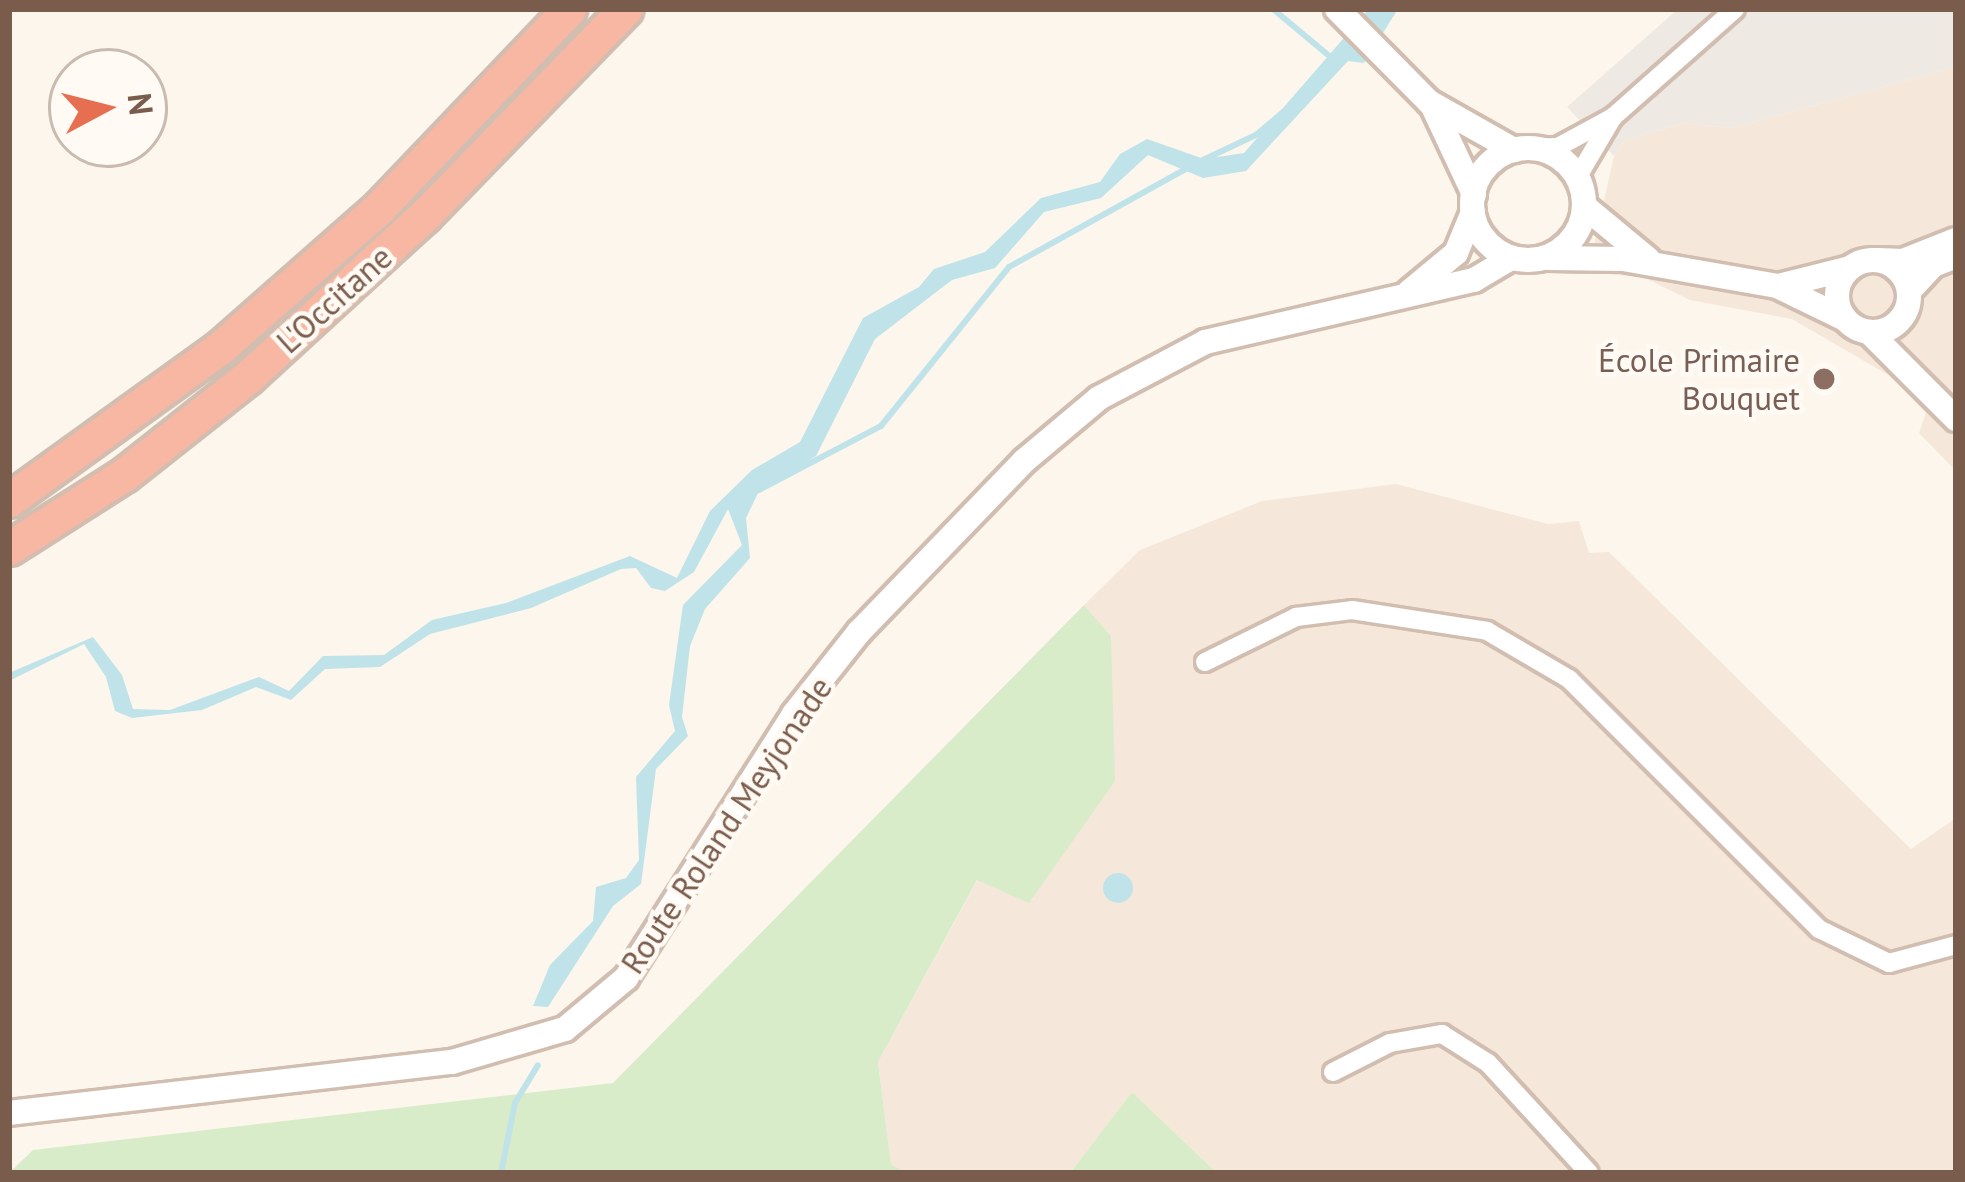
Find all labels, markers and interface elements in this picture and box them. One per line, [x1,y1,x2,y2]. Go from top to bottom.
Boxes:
north arrow [48,48,168,168]
text: N [119,91,164,117]
street label: L'Occitane [268,237,400,361]
place label: École Primaire Bouquet [1598,340,1800,418]
marker: École Primaire Bouquet [1811,366,1837,392]
street label: Route Roland Meyjonade [612,669,840,981]

